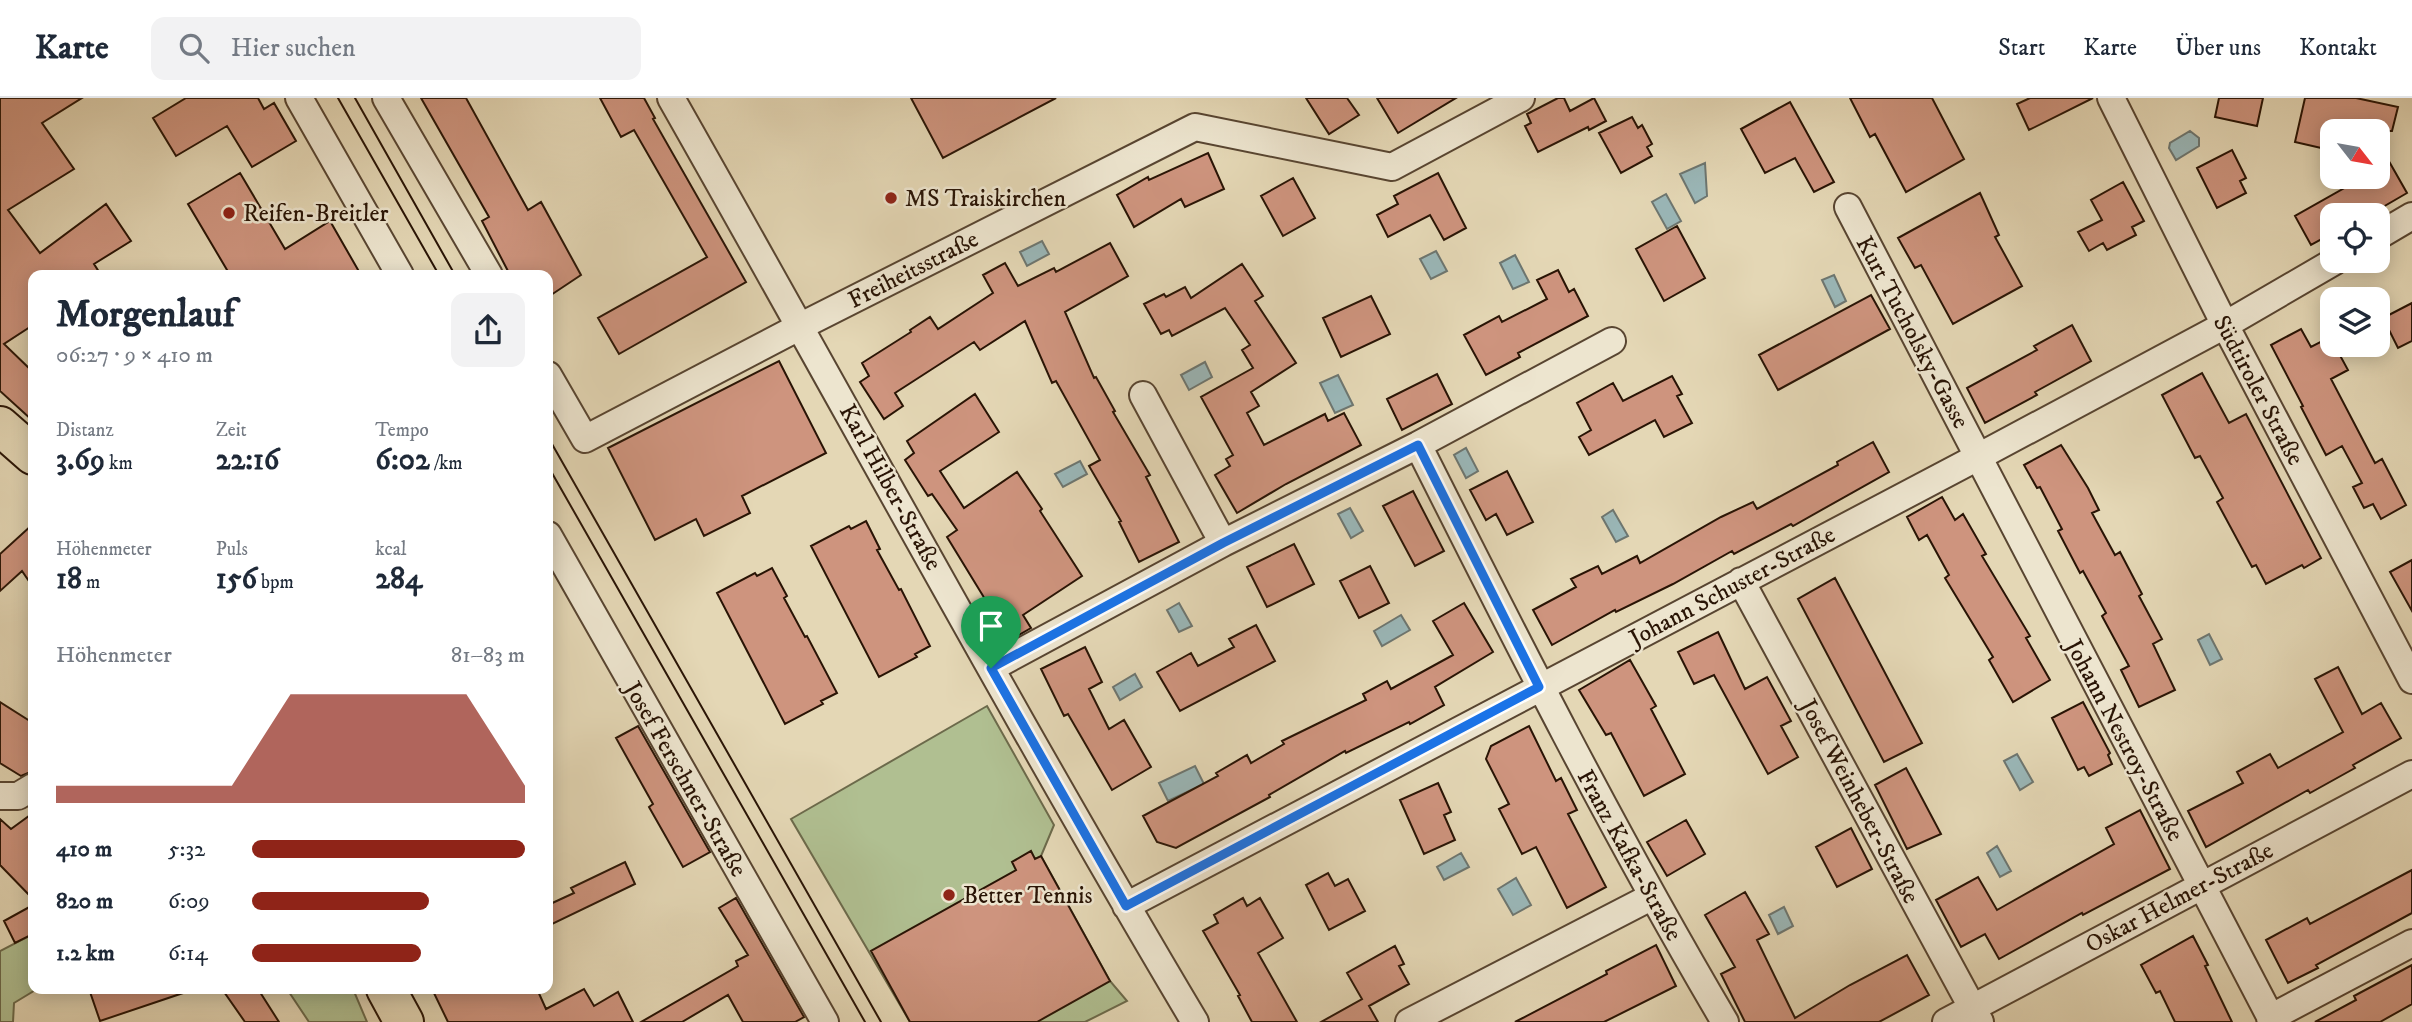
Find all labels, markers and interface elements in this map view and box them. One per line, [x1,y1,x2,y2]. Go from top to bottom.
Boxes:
search box [151,17,641,80]
text: Karte [35,28,109,69]
icon: search [175,29,213,67]
text: Hier suchen [231,32,356,65]
text: Start [1998,33,2045,63]
text: Karte [2083,33,2137,63]
text: Über uns [2175,33,2261,63]
text: Kontakt [2299,33,2377,63]
north arrow [2320,119,2390,189]
map controls [2320,119,2390,357]
place label: MS Traiskirchen [905,184,1066,214]
marker: MS Traiskirchen [883,190,899,206]
place label: Reifen-Breitler [243,199,389,229]
button: locate [2320,203,2390,273]
marker: Reifen-Breitler [221,205,237,221]
street label: Freiheitsstraße [843,224,984,316]
street label: Kurt Tucholsky-Gasse [1849,231,1976,434]
button: layers [2320,287,2390,357]
text: Morgenlauf [56,291,235,339]
button: share [451,293,525,367]
street label: Südtiroler Straße [2206,310,2310,471]
text: 06:27 · 9 × 410 m [56,341,213,370]
street label: Karl Hilber-Straße [832,399,948,576]
text: Distanz [56,419,114,442]
text: Zeit [216,419,247,442]
text: Tempo [375,419,429,442]
text: 3.69 [56,442,105,479]
text: 22:16 [216,442,279,479]
text: 6:02 [375,442,430,479]
text: km [105,452,133,475]
text: /km [430,452,463,475]
street label: Johann Schuster-Straße [1623,520,1841,655]
text: Höhenmeter [56,538,152,561]
text: Puls [216,538,248,561]
text: kcal [375,538,407,561]
text: 18 [56,561,82,598]
text: 156 [216,561,257,598]
text: 284 [375,561,422,598]
text: m [82,571,100,594]
text: bpm [257,571,294,594]
pin [961,596,1021,668]
icon: arrive [972,607,1010,645]
street label: Johann Nestroy-Straße [2057,633,2190,847]
text: Höhenmeter [56,641,172,670]
text: 81–83 m [451,641,525,670]
street label: Josef Ferschner-Straße [616,675,753,882]
street label: Josef Weinheber-Straße [1792,692,1926,909]
street label: Franz Kafka-Straße [1570,765,1689,946]
text: 410 m [56,835,112,864]
text: 5:32 [168,835,205,864]
street label: Oskar Helmer-Straße [2080,836,2279,960]
place label: Better Tennis [963,881,1092,911]
text: 820 m [56,887,113,916]
text: 6:09 [168,887,210,916]
marker: Better Tennis [941,887,957,903]
text: 1.2 km [56,939,115,968]
text: 6:14 [168,939,208,968]

